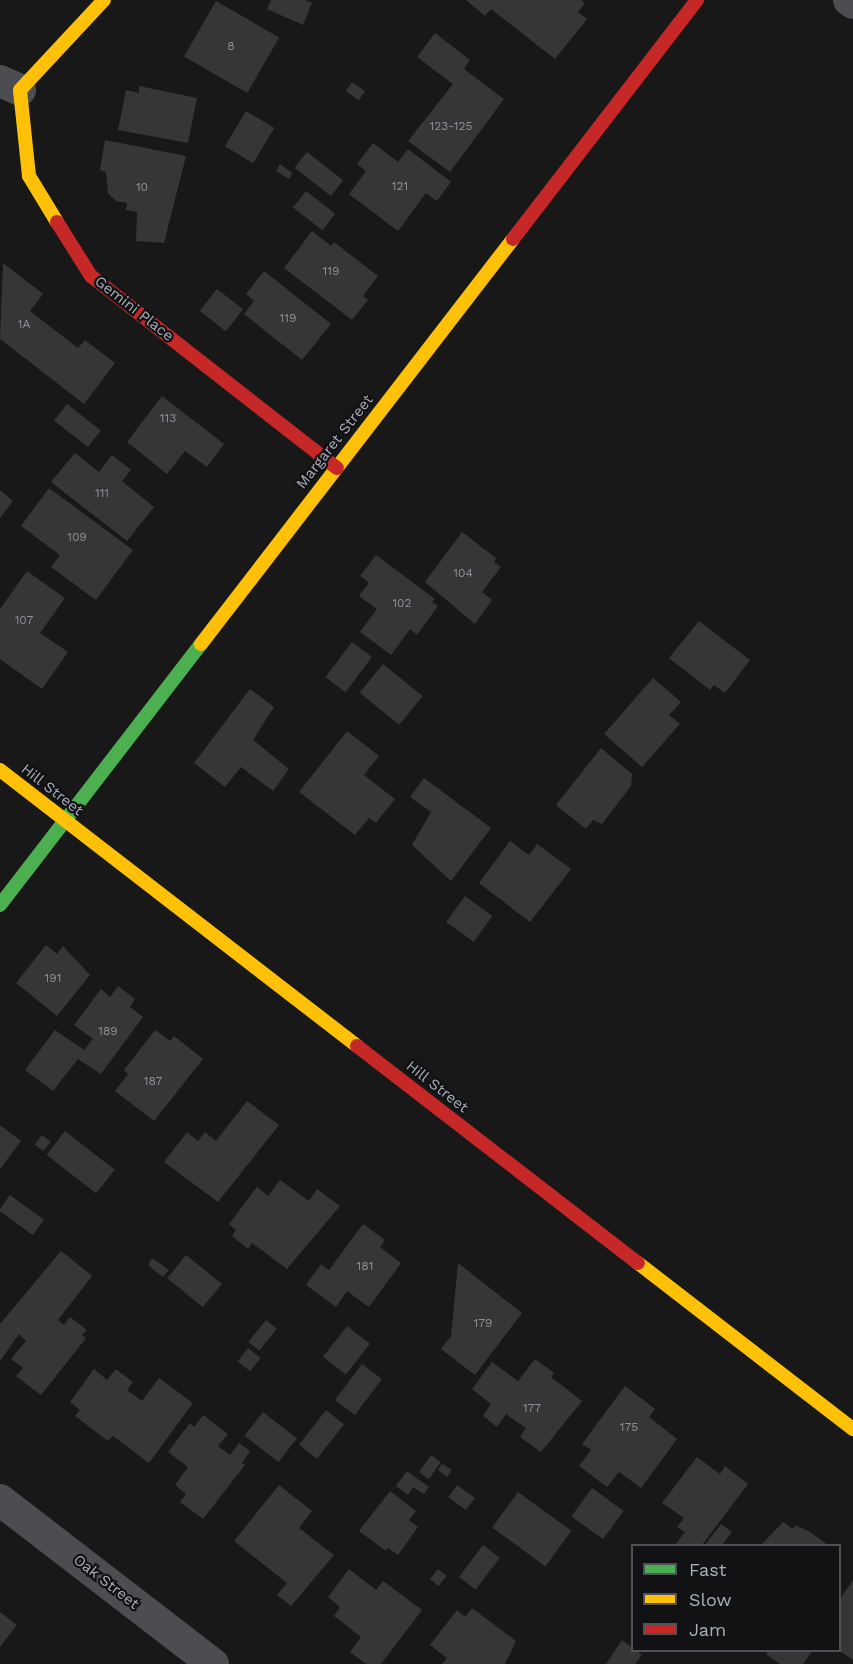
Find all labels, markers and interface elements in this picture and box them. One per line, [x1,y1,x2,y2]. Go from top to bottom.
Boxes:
house number: 8 [227,40,235,54]
house number: 123-125 [430,120,472,134]
house number: 121 [392,180,408,194]
house number: 10 [136,181,148,195]
house number: 119 [323,265,339,279]
street label: Gemini Place [91,273,177,345]
house number: 119 [280,312,296,326]
house number: 1A [18,318,30,332]
street label: Margaret Street [293,391,377,493]
house number: 113 [160,412,176,426]
house number: 111 [95,487,109,501]
house number: 109 [67,531,87,545]
house number: 104 [453,567,473,581]
house number: 102 [392,597,412,611]
house number: 107 [15,614,33,628]
street label: Hill Street [17,760,87,820]
house number: 191 [45,972,61,986]
house number: 189 [98,1025,118,1039]
street label: Hill Street [402,1057,472,1117]
house number: 187 [144,1075,162,1089]
house number: 181 [357,1260,373,1274]
house number: 179 [474,1317,492,1331]
house number: 177 [523,1402,541,1416]
house number: 175 [620,1421,638,1435]
legend [631,1544,841,1652]
street label: Oak Street [70,1551,142,1613]
text: Fast [689,1559,726,1580]
text: Slow [689,1589,732,1610]
text: Jam [689,1619,726,1640]

